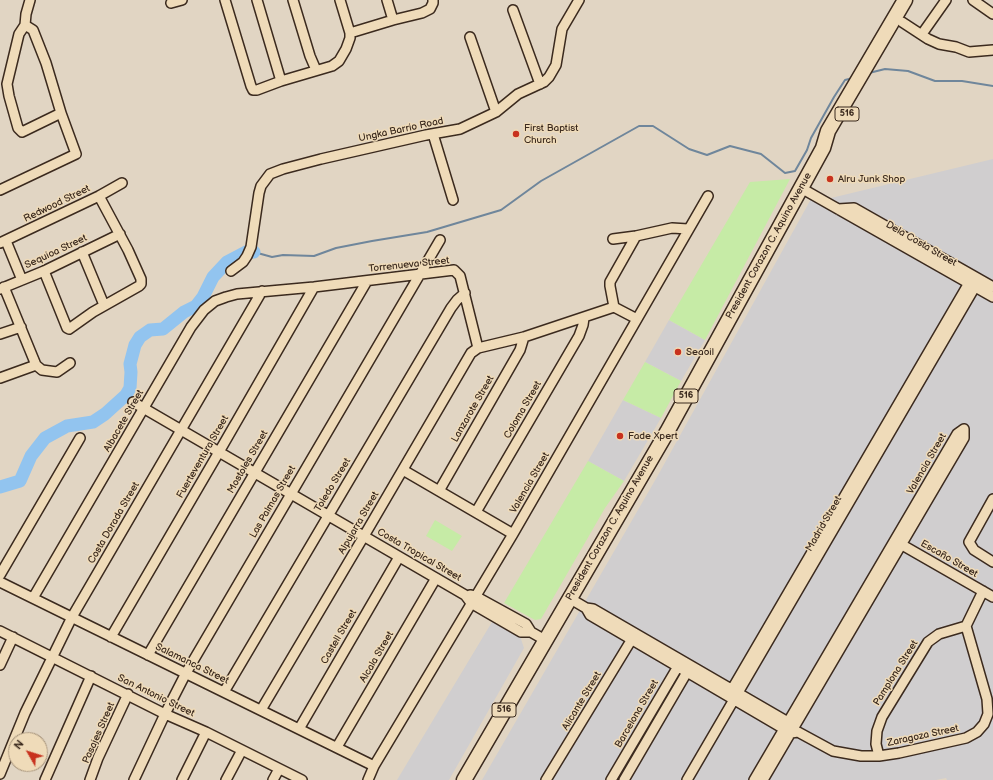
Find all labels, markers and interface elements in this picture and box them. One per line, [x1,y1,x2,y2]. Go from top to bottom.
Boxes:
road number: 516 [835,107,859,121]
street label: Ungka Barrio Road [357,115,445,145]
place label: First Baptist Church [524,122,578,146]
marker: First Baptist Church [511,129,521,139]
street label: President Corazon C. Aquino Avenue [724,171,814,321]
place label: Alru Junk Shop [838,173,905,185]
marker: Alru Junk Shop [825,174,835,184]
street label: Redwood Street [22,183,92,225]
street label: Dela Costa Street [883,219,959,269]
street label: Sequioa Street [23,232,89,272]
street label: Torrenueva Street [368,255,450,275]
place label: Seaoil [686,346,714,358]
marker: Seaoil [673,347,683,357]
street label: Lanzarote Street [449,374,497,444]
street label: Coloma Street [502,379,544,441]
street label: Albacete Street [101,388,147,454]
road number: 516 [674,389,698,403]
street label: Fuerteventura Street [174,413,232,501]
street label: Mostoles Street [225,428,271,496]
place label: Fade Xpert [628,430,678,442]
marker: Fade Xpert [615,431,625,441]
street label: Valencia Street [905,431,949,497]
street label: Valencia Street [508,450,552,516]
street label: President Corazon C. Aquino Avenue [563,453,657,603]
street label: Toledo Street [312,456,354,514]
street label: Las Palmas Street [247,464,299,540]
street label: Costa Dorada Street [86,480,142,566]
street label: Alpujarra Street [336,489,382,557]
street label: Madrid Street [803,494,845,554]
street label: Costa Tropical Street [375,526,463,584]
street label: Escaño Street [918,538,980,580]
street label: Castell Street [319,608,359,666]
street label: Alcala Street [357,629,397,685]
street label: Pamplona Street [871,638,921,708]
street label: Salamanca Street [153,641,231,687]
street label: Alicante Street [560,670,604,732]
street label: San Antonio Street [116,672,196,720]
street label: Barcelona Street [613,678,661,750]
street label: Pasajes Street [80,701,118,765]
road number: 516 [492,703,516,717]
street label: Zaragoza Street [886,723,960,749]
north arrow [8,732,48,772]
text: N [11,737,27,752]

